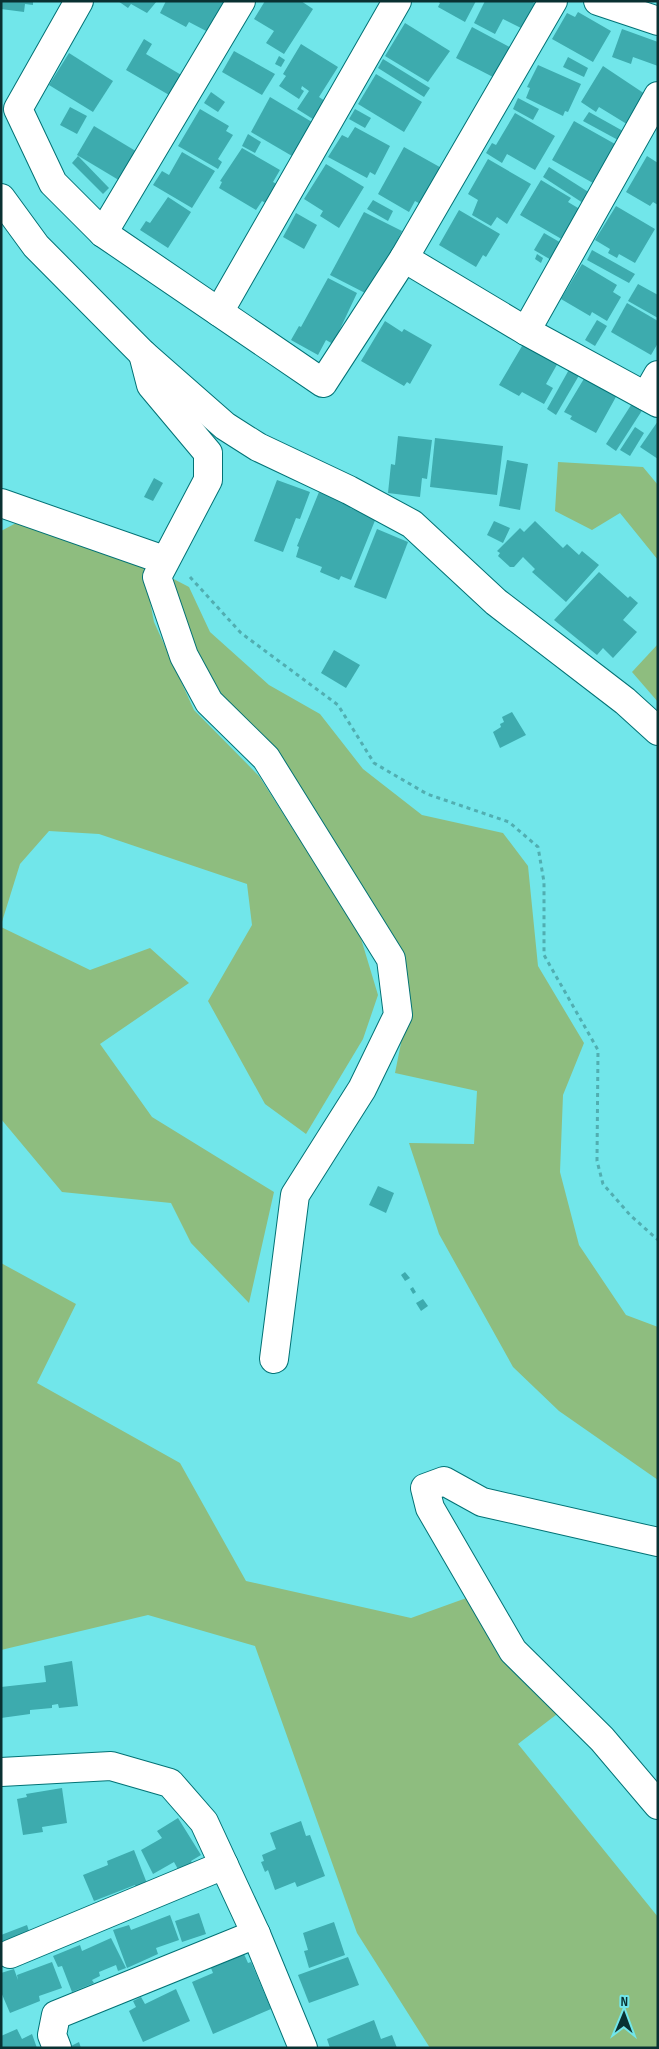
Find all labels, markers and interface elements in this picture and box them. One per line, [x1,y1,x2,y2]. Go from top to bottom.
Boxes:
north arrow [599,1989,649,2039]
text: N [620,1993,628,2010]

